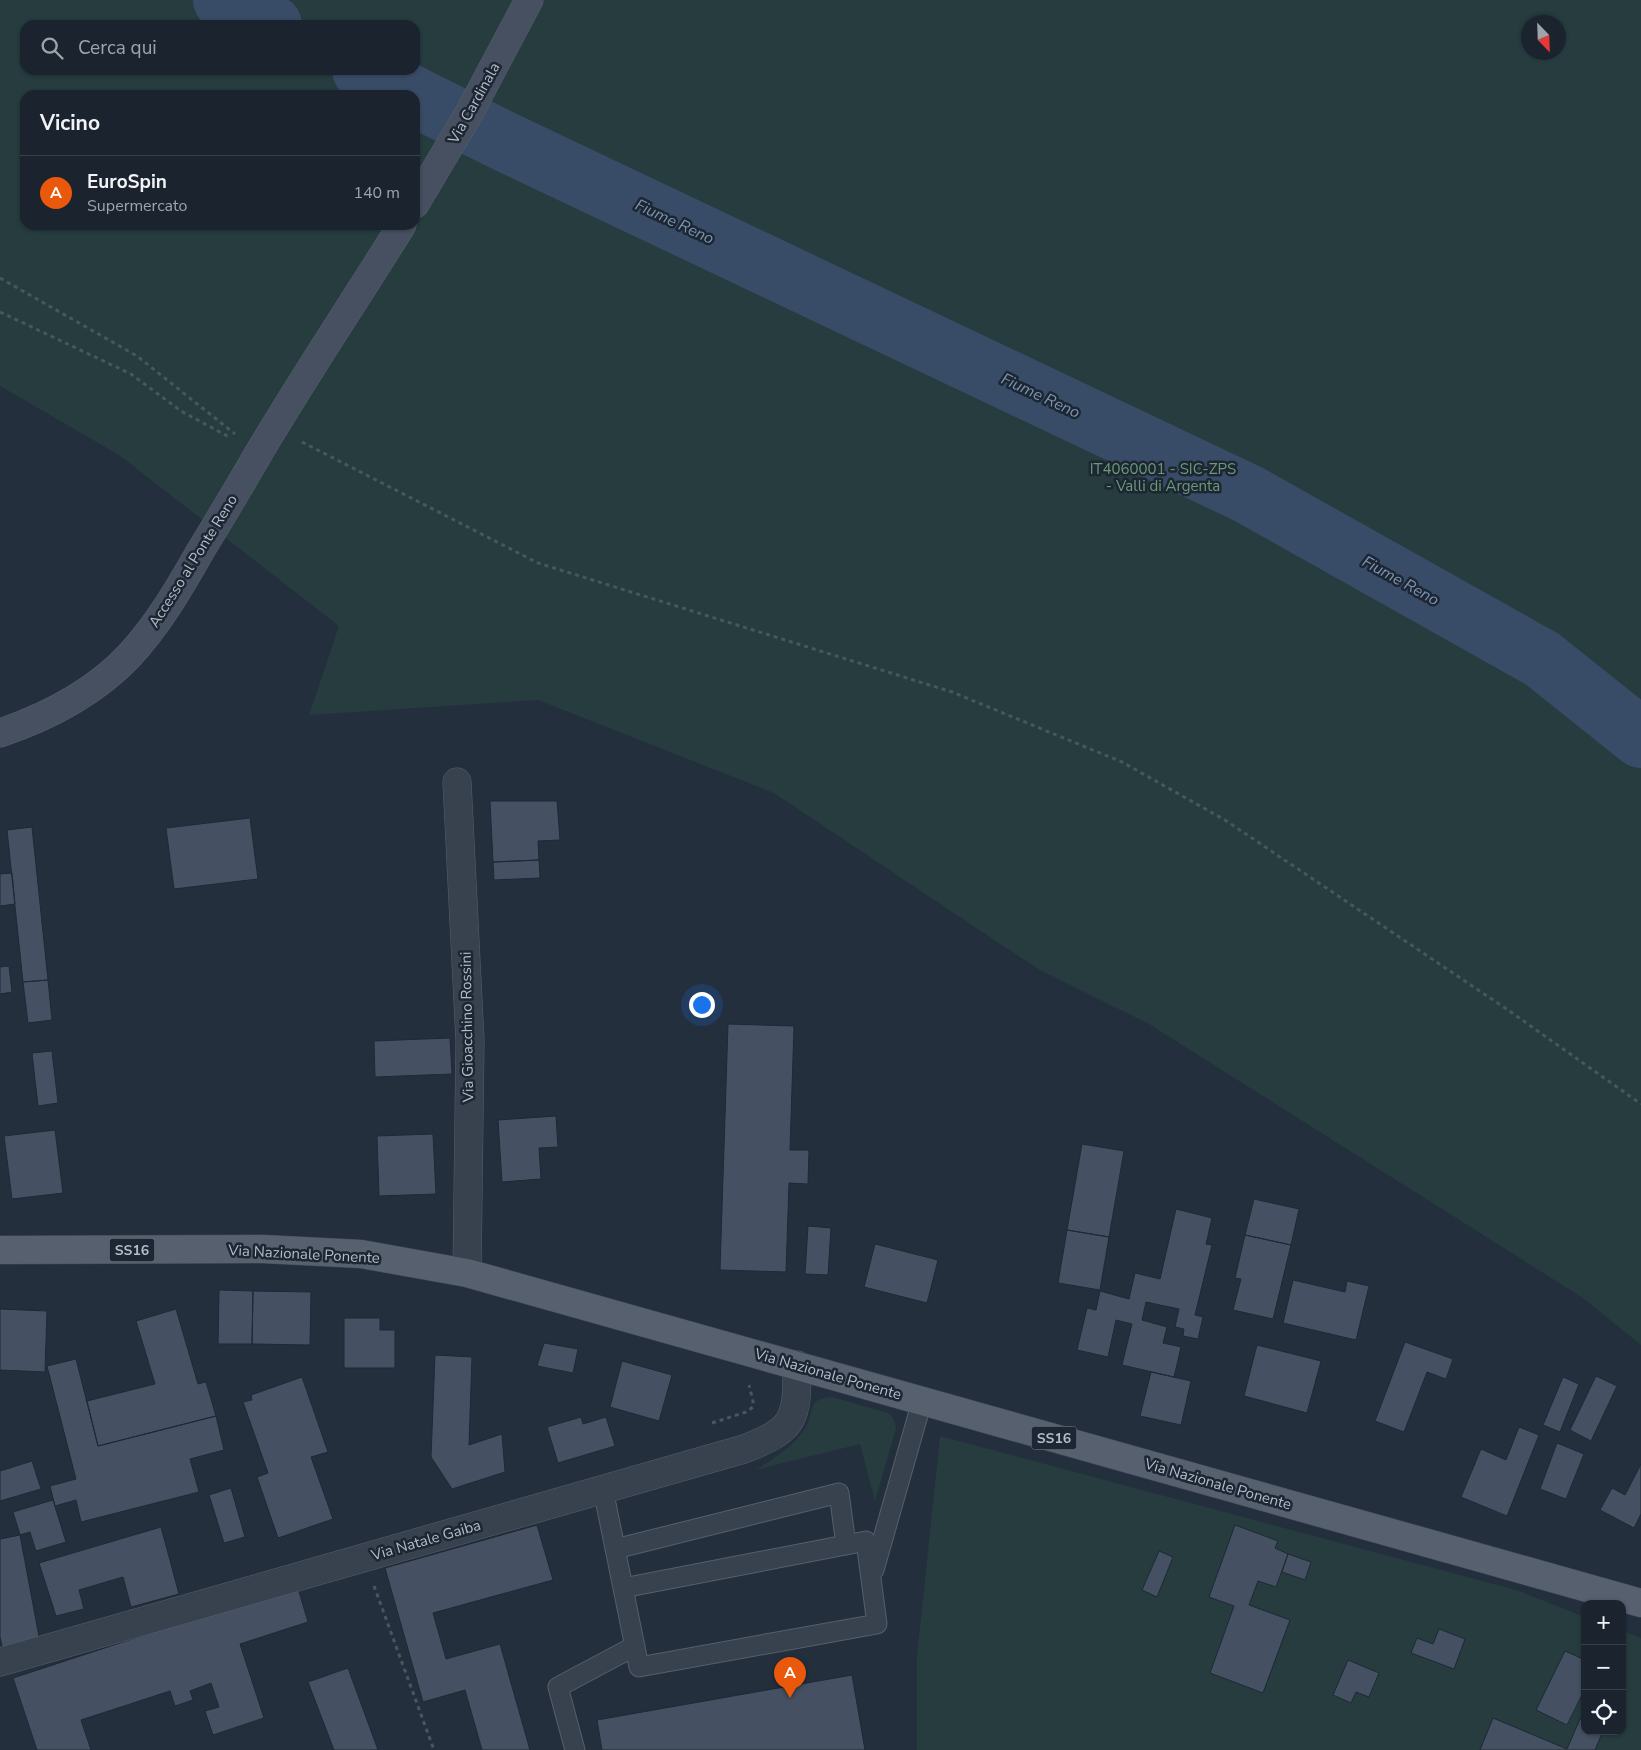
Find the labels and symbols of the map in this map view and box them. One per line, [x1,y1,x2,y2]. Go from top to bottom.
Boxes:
north arrow [1521,15,1566,60]
street label: Via Cardinala [443,59,505,148]
water label: Fiume Reno [632,194,718,250]
water label: Fiume Reno [998,368,1084,424]
park label: IT4060001 - SIC-ZPS - Valli di Argenta [1090,459,1236,496]
street label: Accesso al Ponte Reno [144,491,242,631]
water label: Fiume Reno [1358,551,1443,611]
street label: Via Gioacchino Rossini [456,951,478,1104]
your location [689,992,715,1018]
road number: SS16 [110,1238,154,1262]
street label: Via Nazionale Ponente [227,1240,380,1268]
street label: Via Nazionale Ponente [751,1343,904,1405]
road number: SS16 [1032,1426,1076,1450]
street label: Via Nazionale Ponente [1141,1453,1294,1515]
street label: Via Natale Gaiba [368,1515,483,1565]
pin: A [774,1657,806,1698]

